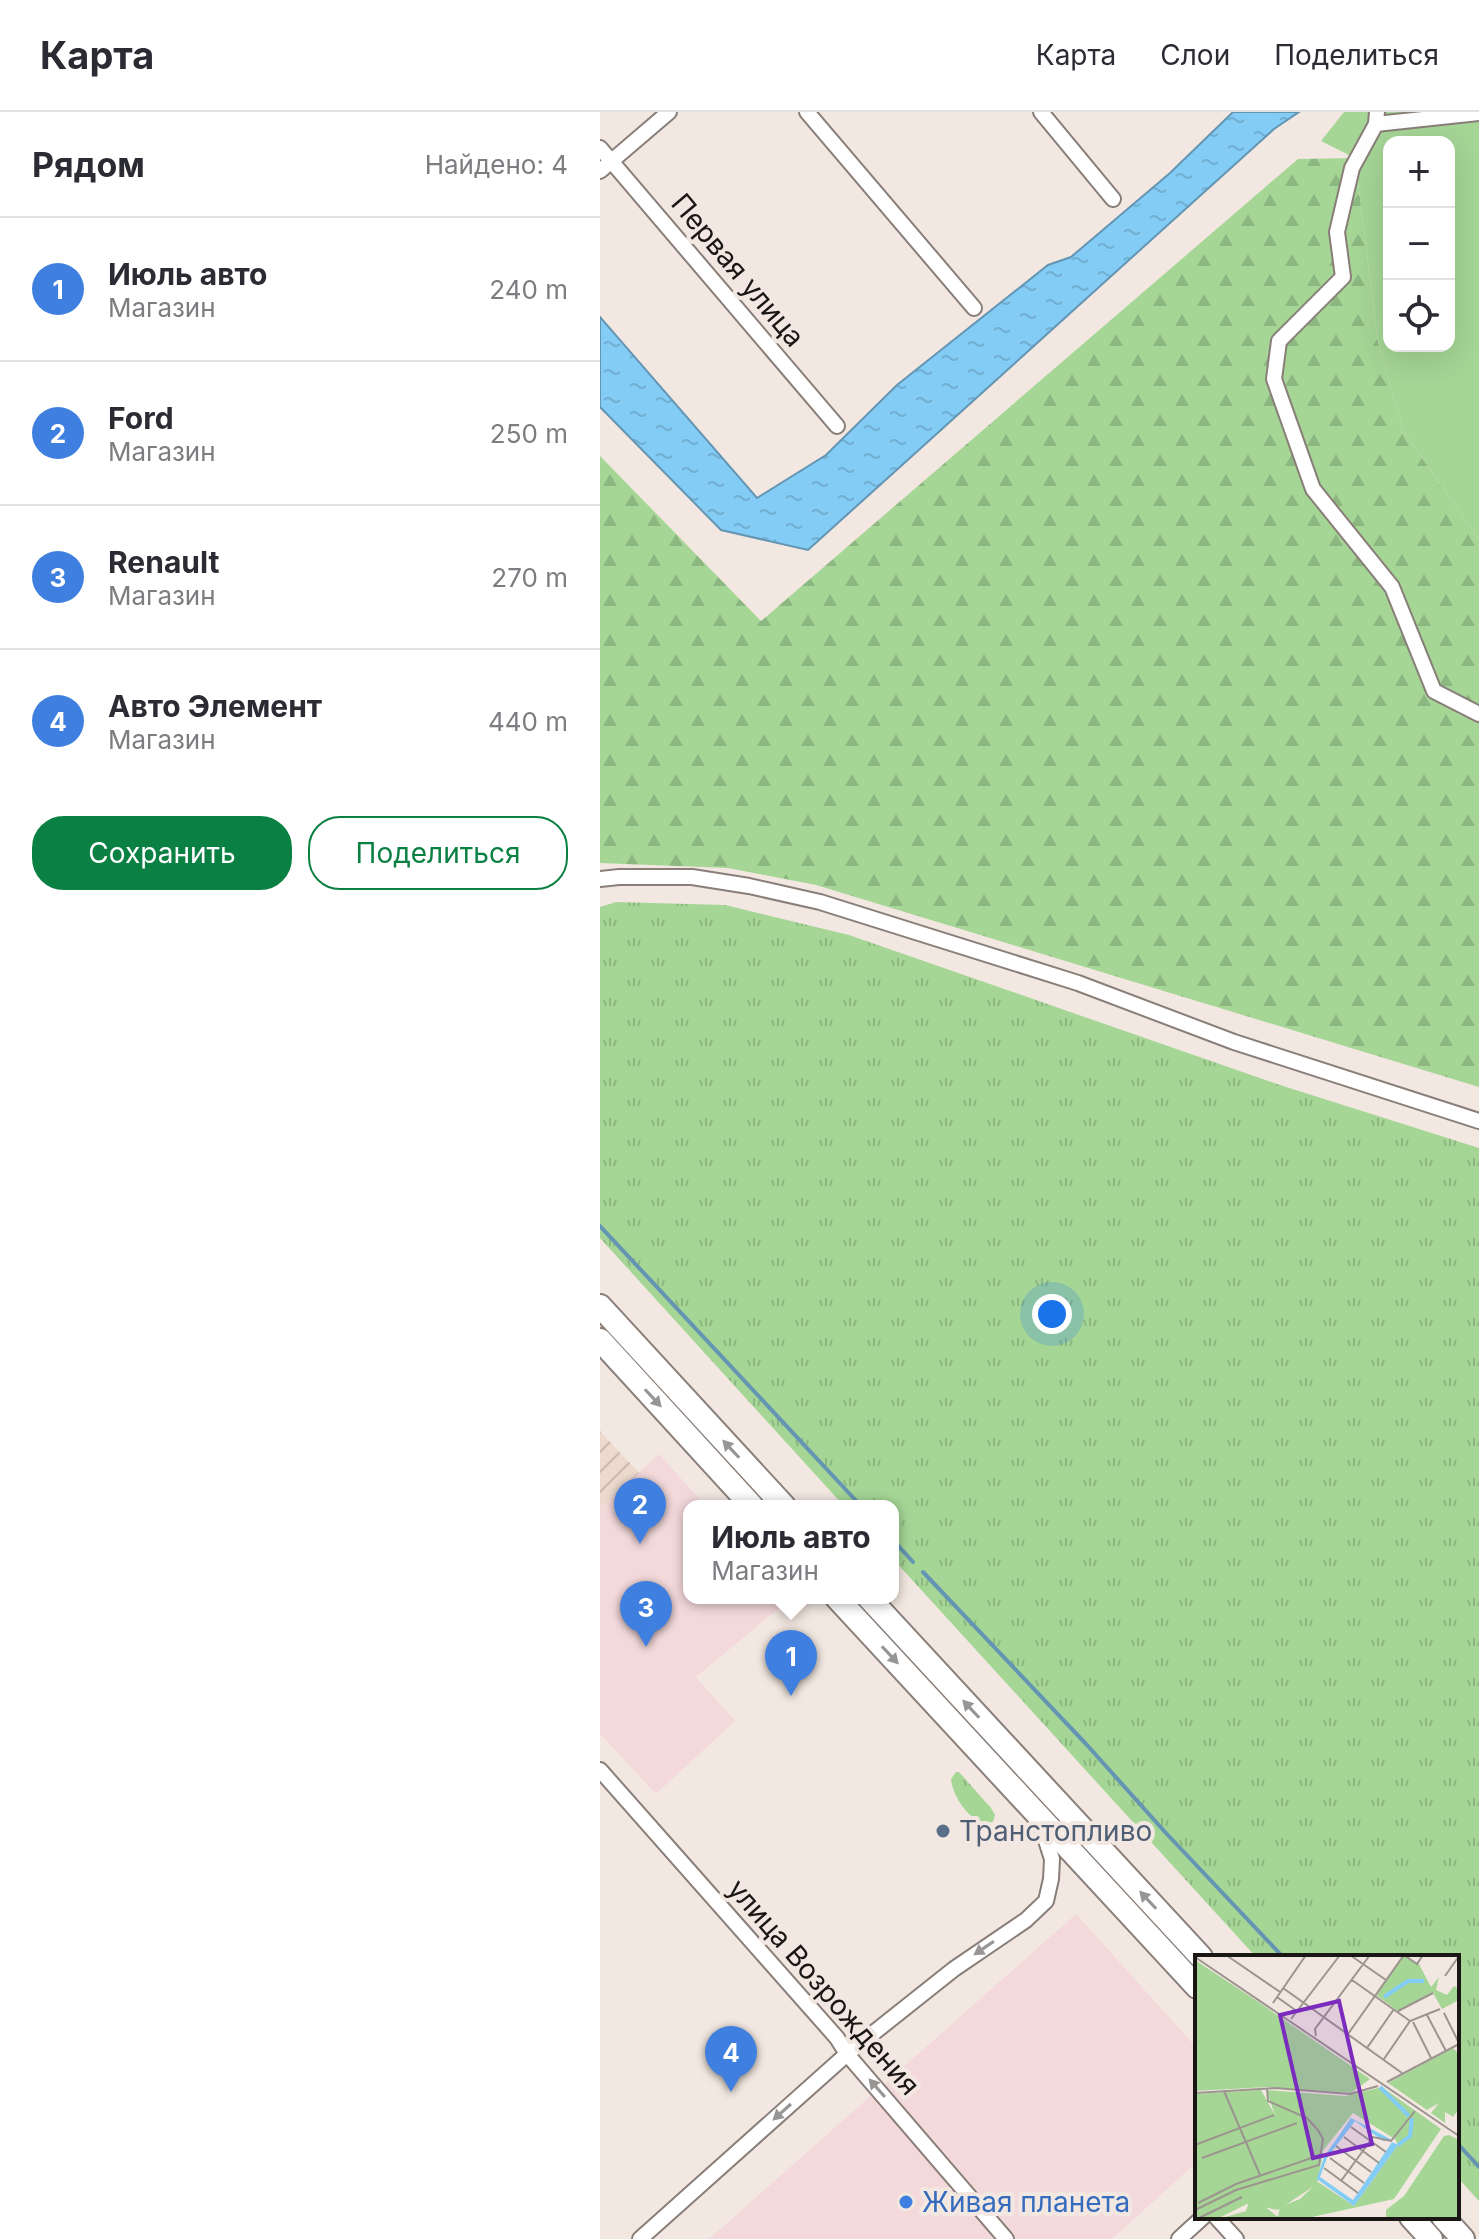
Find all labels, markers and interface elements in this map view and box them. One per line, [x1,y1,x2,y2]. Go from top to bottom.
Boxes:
text: Карта [40,32,154,78]
text: Карта [1036,38,1116,72]
text: Слои [1160,38,1230,72]
text: Поделиться [1274,38,1439,72]
map controls [1383,136,1455,352]
button: + [1383,136,1455,208]
text: Рядом [32,144,145,185]
text: Найдено: 4 [425,149,568,180]
street label: Первая улица [664,187,812,353]
button: − [1383,208,1455,280]
text: Июль авто [108,256,268,292]
text: 1 [52,274,64,305]
text: 240 m [489,274,568,305]
button: locate [1383,280,1455,352]
text: Магазин [108,292,216,323]
text: Ford [108,400,174,436]
text: 2 [50,418,66,449]
text: 250 m [490,418,568,449]
text: Магазин [108,436,216,467]
text: Renault [108,544,220,580]
text: 3 [50,562,66,593]
text: 270 m [491,562,568,593]
text: Магазин [108,580,216,611]
text: Авто Элемент [108,688,322,724]
text: 4 [49,706,67,737]
text: 440 m [488,706,568,737]
text: Магазин [108,724,216,755]
button: Сохранить [32,816,292,890]
button: Поделиться [308,816,568,890]
your location [1032,1294,1072,1334]
one-way arrow [643,1388,661,1407]
one-way arrow [723,1439,741,1458]
pin: 2 [614,1478,666,1544]
popup [683,1500,899,1604]
text: Июль авто [711,1519,871,1555]
text: Магазин [711,1555,819,1586]
pin: 3 [620,1581,672,1647]
pin: 1 [765,1630,817,1696]
one-way arrow [880,1646,898,1665]
one-way arrow [962,1700,980,1719]
place label: Транстопливо [959,1814,1152,1848]
marker: Транстопливо [934,1822,952,1840]
street label: улица Возрождения [721,1872,927,2102]
one-way arrow [1139,1891,1157,1910]
one-way arrow [974,1940,995,1955]
inset map [1195,1955,1459,2219]
pin: 4 [705,2026,757,2092]
one-way arrow [869,2079,886,2099]
one-way arrow [773,2102,792,2120]
place label: Живая планета [922,2185,1130,2219]
marker: Живая планета [897,2193,915,2211]

